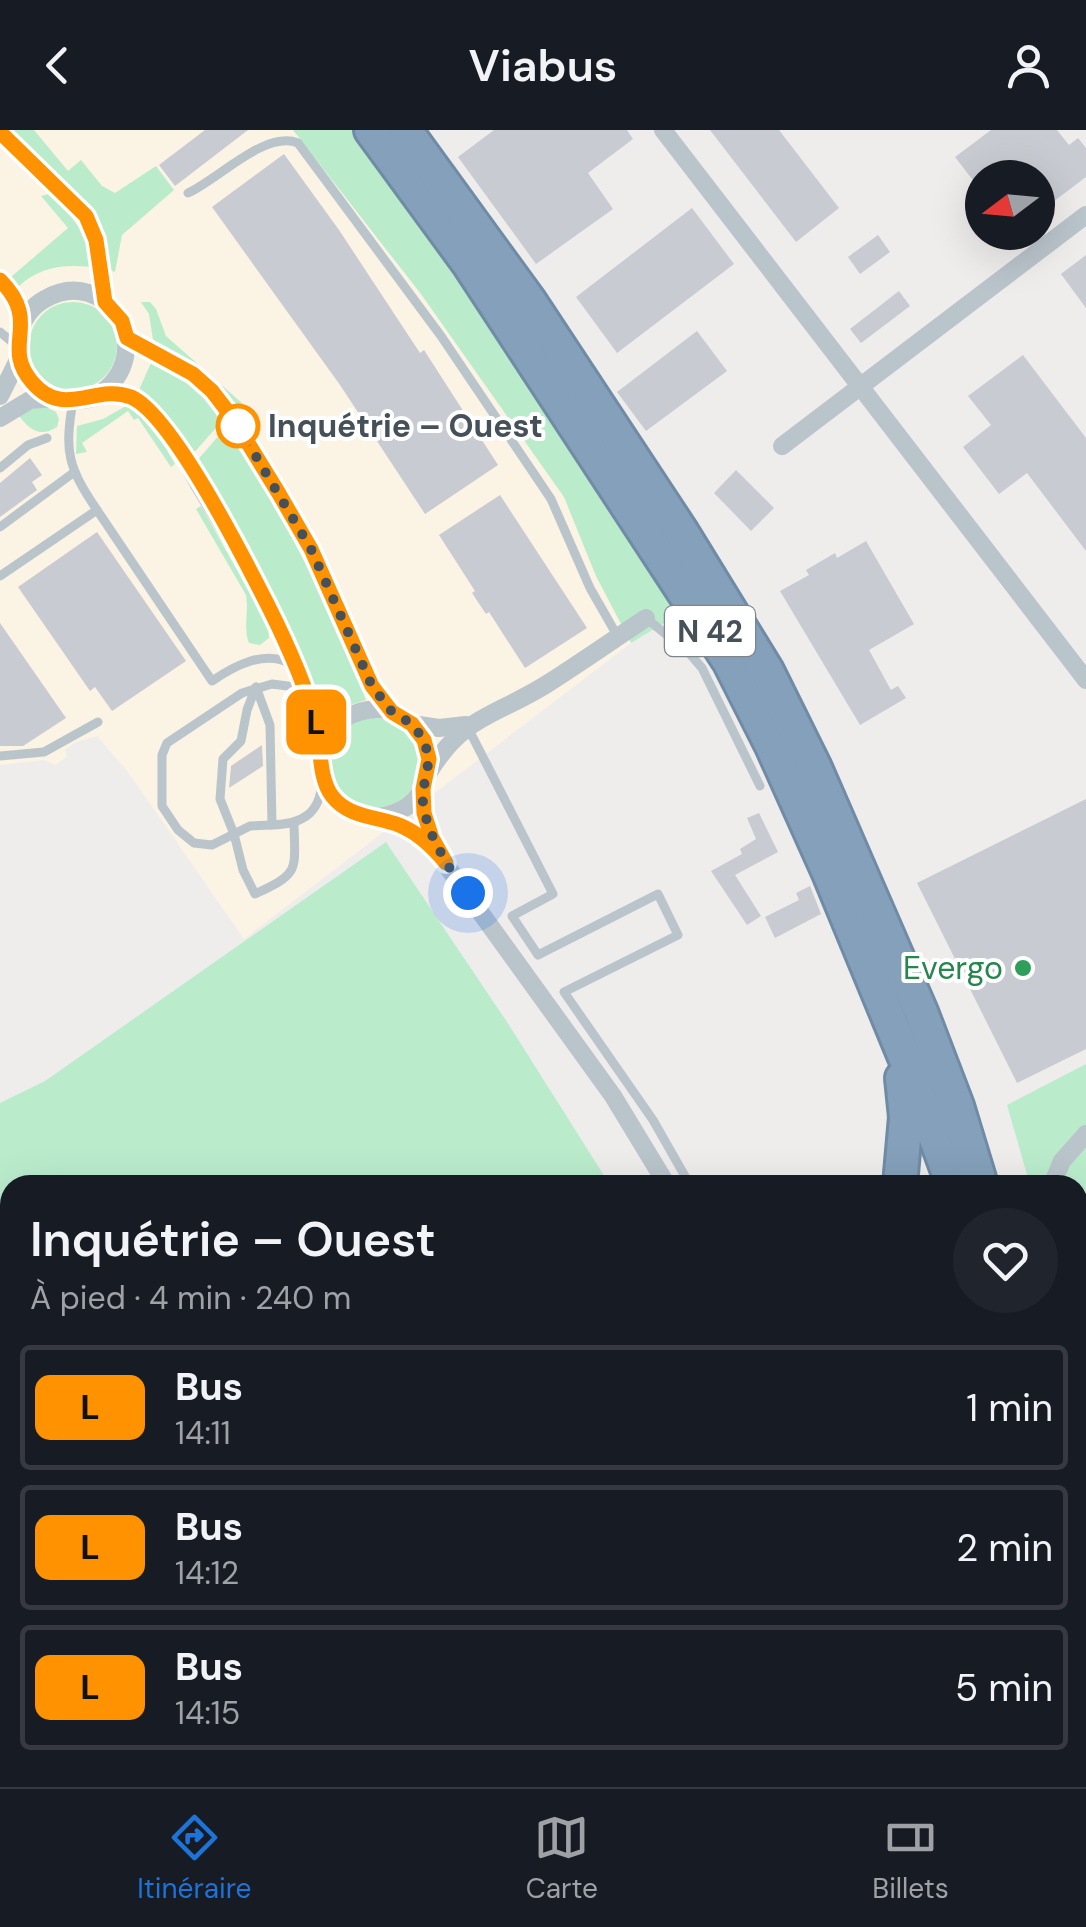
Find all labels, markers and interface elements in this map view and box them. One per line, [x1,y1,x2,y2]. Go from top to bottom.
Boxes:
text: Viabus [469,36,617,95]
icon: back [30,38,85,93]
icon: person [1001,38,1056,93]
north arrow [965,160,1055,250]
map controls [965,160,1055,250]
marker: Inquétrie – Ouest [217,405,259,447]
place label: Inquétrie – Ouest [268,405,543,447]
road number: N 42 [665,606,755,656]
line badge: L [284,690,348,754]
text: L [306,699,326,745]
your location [443,868,493,918]
place label: Evergo [903,947,1003,989]
marker: Evergo [1012,957,1034,979]
text: Inquétrie – Ouest [30,1208,436,1271]
button: heart [953,1208,1058,1313]
text: À pied · 4 min · 240 m [30,1277,351,1319]
text: Bus [175,1362,243,1412]
text: 1 min [966,1383,1053,1433]
text: L [80,1384,100,1430]
text: 14:11 [175,1412,231,1454]
text: Bus [175,1502,243,1552]
text: 2 min [956,1523,1053,1573]
text: L [80,1524,100,1570]
text: 14:12 [175,1552,239,1594]
text: Bus [175,1642,243,1692]
text: 5 min [955,1663,1053,1713]
text: L [80,1664,100,1710]
text: 14:15 [175,1692,240,1734]
tab: Itinéraire [137,1810,251,1907]
tab: Carte [526,1810,598,1907]
tab: Billets [872,1810,949,1907]

